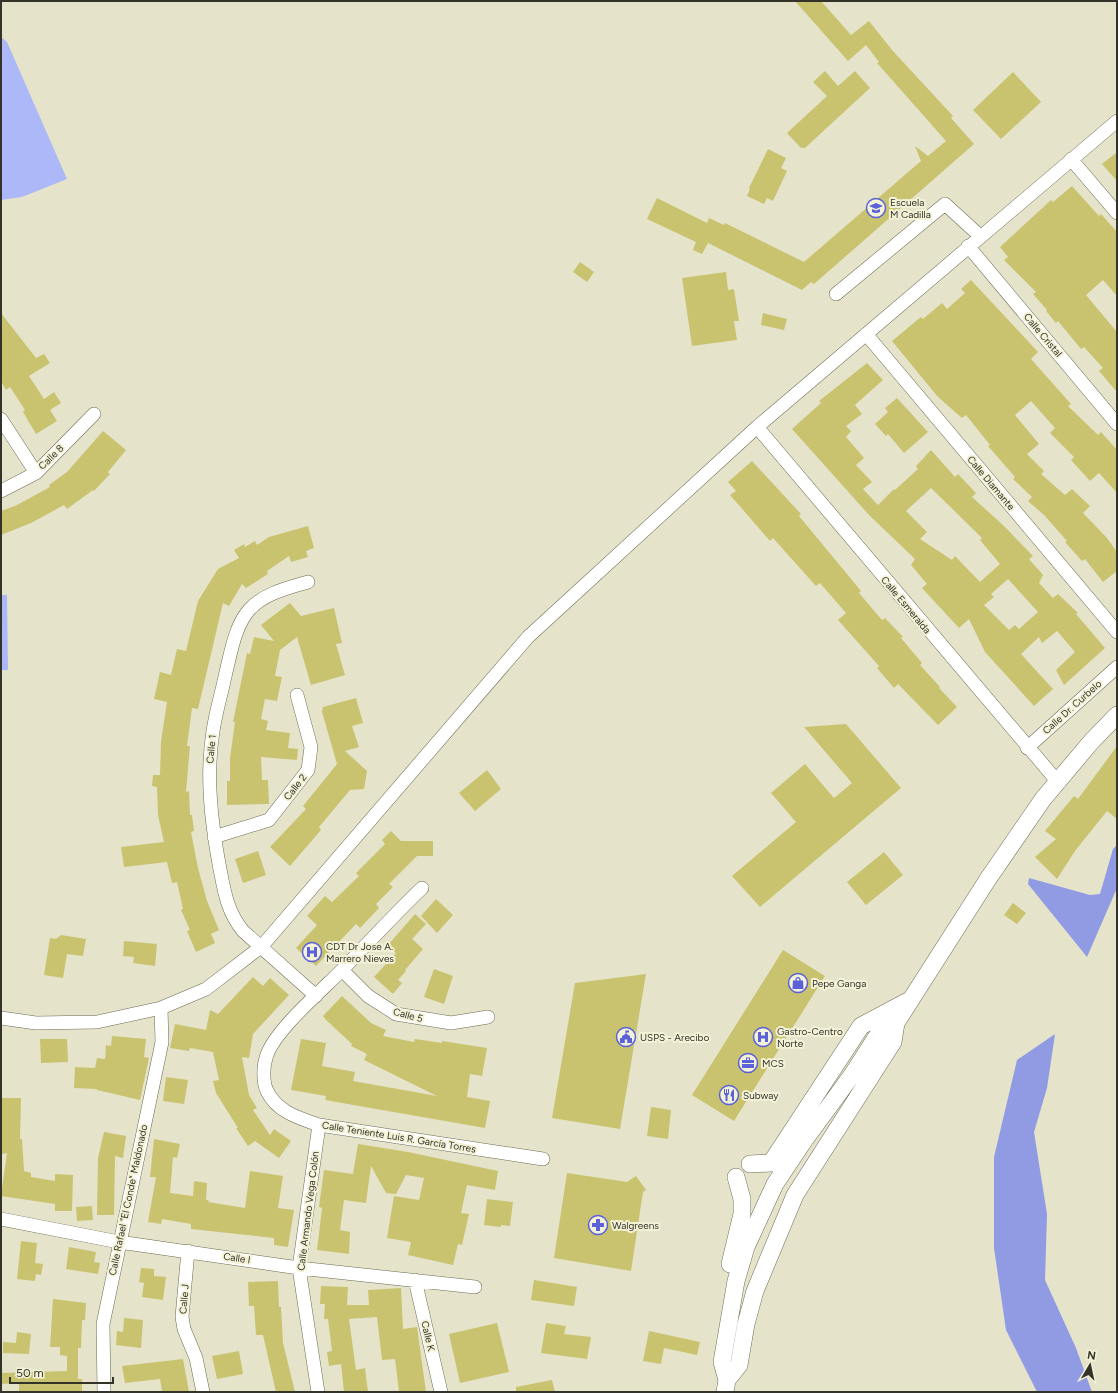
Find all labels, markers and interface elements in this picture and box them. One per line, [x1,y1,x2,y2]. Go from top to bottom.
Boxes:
place label: Escuela M Cadilla [890,196,931,221]
school or university icon: Escuela M Cadilla [865,197,887,219]
street label: Calle Cristal [1021,310,1065,360]
street label: Calle 8 [36,442,66,472]
street label: Calle Diamante [964,453,1018,513]
street label: Calle Esmeralda [878,574,934,636]
street label: Calle Dr. Curbelo [1040,677,1104,737]
street label: Calle 1 [203,734,219,764]
street label: Calle 2 [281,771,309,803]
place label: CDT Dr Jose A. Marrero Nieves [326,940,394,965]
hospital icon: CDT Dr Jose A. Marrero Nieves [301,941,323,963]
shop icon: Pepe Ganga [787,972,809,994]
place label: Pepe Ganga [812,977,866,990]
street label: Calle 5 [392,1005,425,1025]
place label: Gastro-Centro Norte [777,1025,843,1050]
public building icon: USPS - Arecibo [615,1026,637,1048]
hospital icon: Gastro-Centro Norte [752,1026,774,1048]
place label: USPS - Arecibo [640,1031,709,1044]
office icon: MCS [737,1052,759,1074]
place label: MCS [762,1057,784,1070]
restaurant icon: Subway [718,1084,740,1106]
place label: Subway [743,1089,779,1102]
street label: Calle Teniente Luis R. García Torres [321,1118,477,1156]
street label: Calle Rafael "El Conde" Maldonado [106,1123,150,1277]
street label: Calle Armando Vega Colón [294,1150,322,1271]
pharmacy icon: Walgreens [587,1214,609,1236]
place label: Walgreens [612,1219,659,1232]
street label: Calle I [223,1250,251,1266]
street label: Calle J [176,1284,192,1314]
street label: Calle K [418,1320,438,1353]
north arrow [1070,1345,1110,1385]
text: N [1086,1349,1097,1363]
scale bar [10,1359,113,1385]
text: 50 m [16,1366,44,1380]

